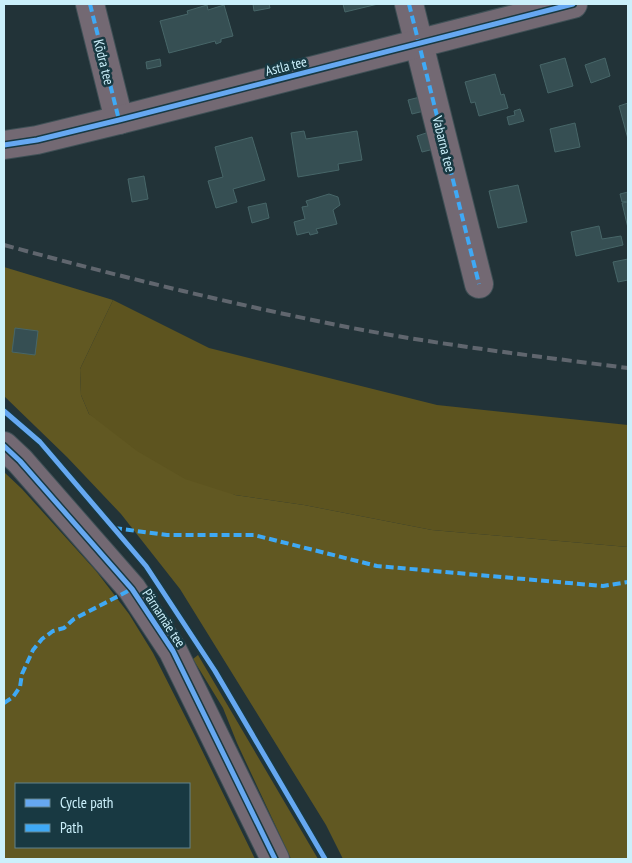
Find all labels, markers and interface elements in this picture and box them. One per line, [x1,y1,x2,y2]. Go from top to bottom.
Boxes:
street label: Kõdra tee [90,37,118,87]
street label: Astla tee [263,52,309,80]
street label: Vabarna tee [428,113,460,174]
street label: Pärnamäe tee [138,585,190,651]
legend [15,783,190,848]
text: Cycle path [60,793,113,812]
text: Path [60,818,83,837]

